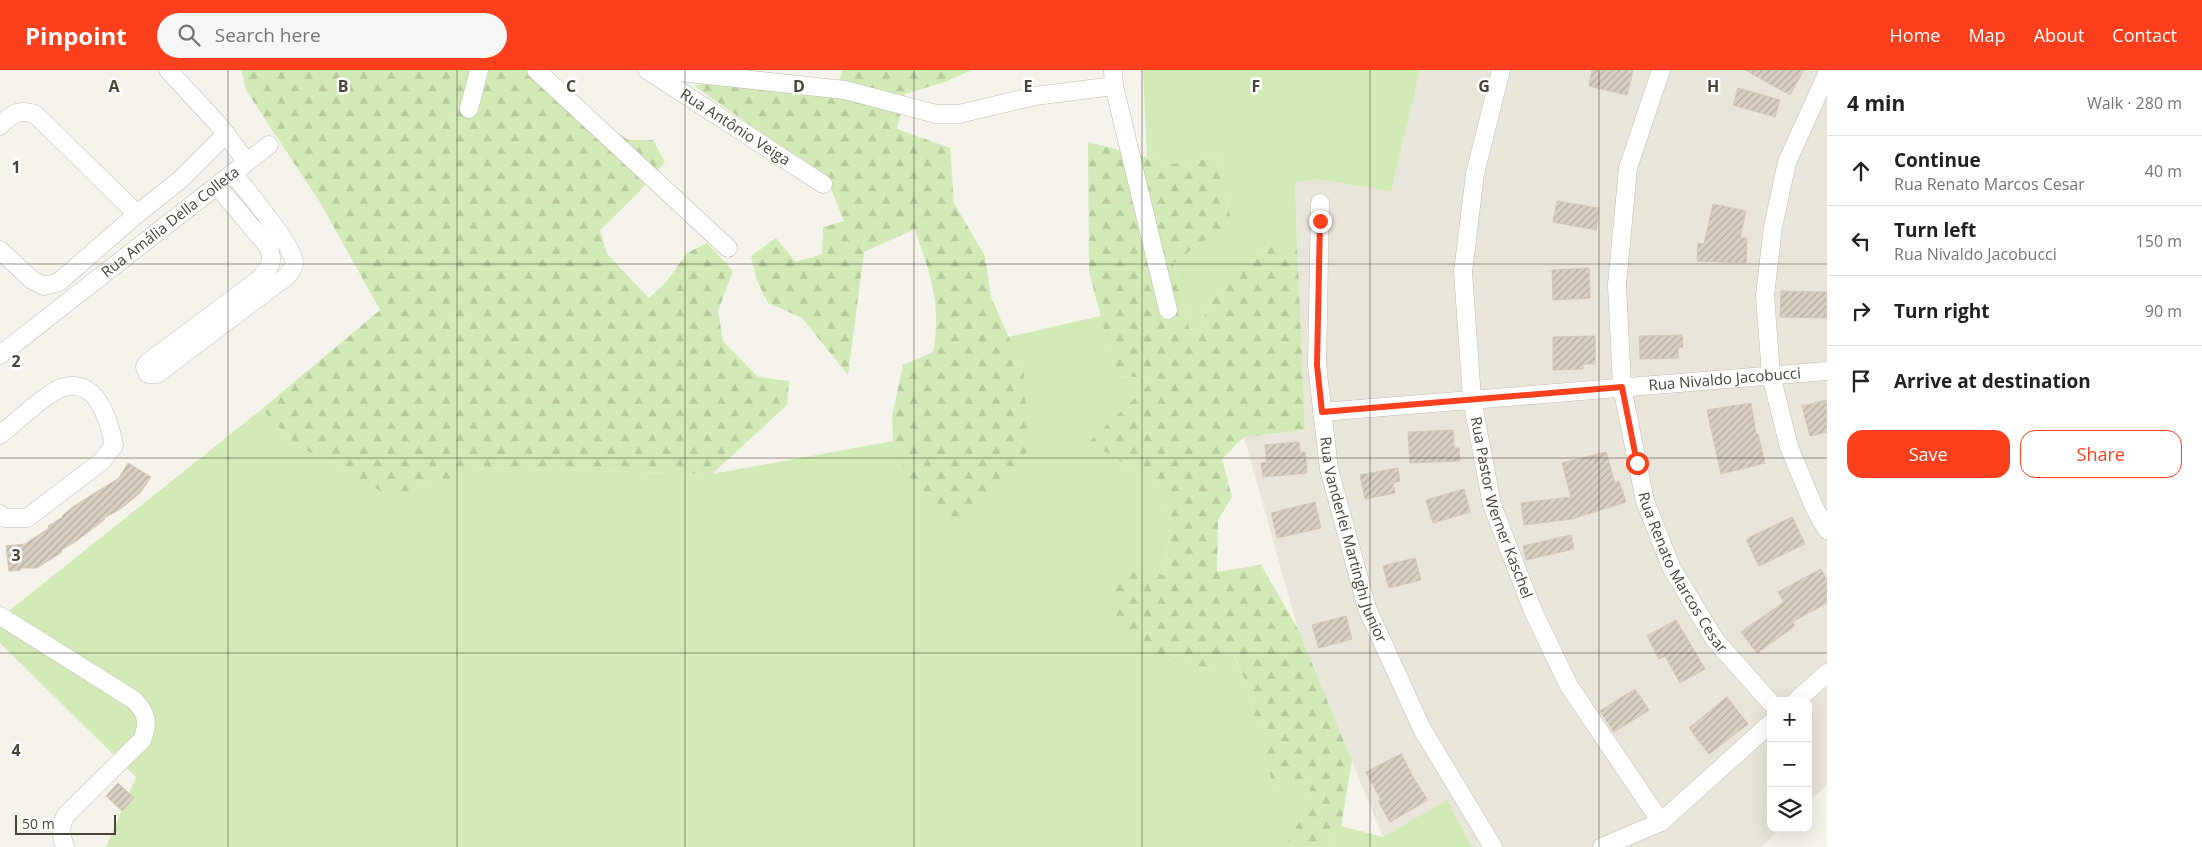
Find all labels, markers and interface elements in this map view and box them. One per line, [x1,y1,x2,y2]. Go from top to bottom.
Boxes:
search box [157,13,507,58]
text: Pinpoint [25,19,127,52]
icon: search [175,21,203,49]
text: Search here [215,22,321,48]
text: Home [1890,23,1940,47]
text: Map [1968,23,2006,47]
text: About [2034,23,2084,47]
text: Contact [2112,23,2177,47]
text: A [108,75,120,97]
text: B [338,75,348,97]
text: C [566,75,576,97]
text: D [793,75,805,97]
text: E [1024,75,1033,97]
text: F [1252,75,1260,97]
text: G [1478,75,1490,97]
text: H [1707,75,1719,97]
street label: Rua Antônio Veiga [677,83,795,169]
text: 4 min [1847,89,1905,117]
text: Walk · 280 m [2087,92,2182,114]
text: Continue [1894,147,1981,173]
text: 1 [11,156,21,178]
icon: ahead [1847,157,1875,185]
text: 40 m [2145,160,2182,182]
street label: Rua Amália Della Colleta [97,161,243,281]
text: Rua Renato Marcos Cesar [1894,173,2085,195]
route end [1309,210,1332,233]
text: Turn left [1894,217,1976,243]
icon: left [1847,227,1875,255]
text: 150 m [2136,230,2182,252]
text: Rua Nivaldo Jacobucci [1894,243,2057,265]
icon: right [1847,297,1875,325]
text: Turn right [1894,298,1989,324]
text: 90 m [2145,300,2182,322]
text: 2 [11,350,21,372]
street label: Rua Nivaldo Jacobucci [1648,362,1802,394]
icon: arrive [1847,367,1875,395]
text: Arrive at destination [1894,368,2091,394]
street label: Rua Pastor Werner Kaschel [1467,415,1538,601]
button: Save [1847,430,2010,478]
button: Share [2020,430,2182,478]
street label: Rua Vanderlei Martinghi Junior [1316,435,1392,645]
route start [1626,452,1649,475]
street label: Rua Renato Marcos Cesar [1634,490,1733,656]
text: 3 [11,544,21,566]
map controls [1767,697,1812,832]
button: + [1767,697,1812,742]
text: 4 [11,739,21,761]
button: − [1767,742,1812,787]
button: layers [1767,787,1812,832]
scale bar [15,812,116,835]
text: 50 m [22,814,55,833]

